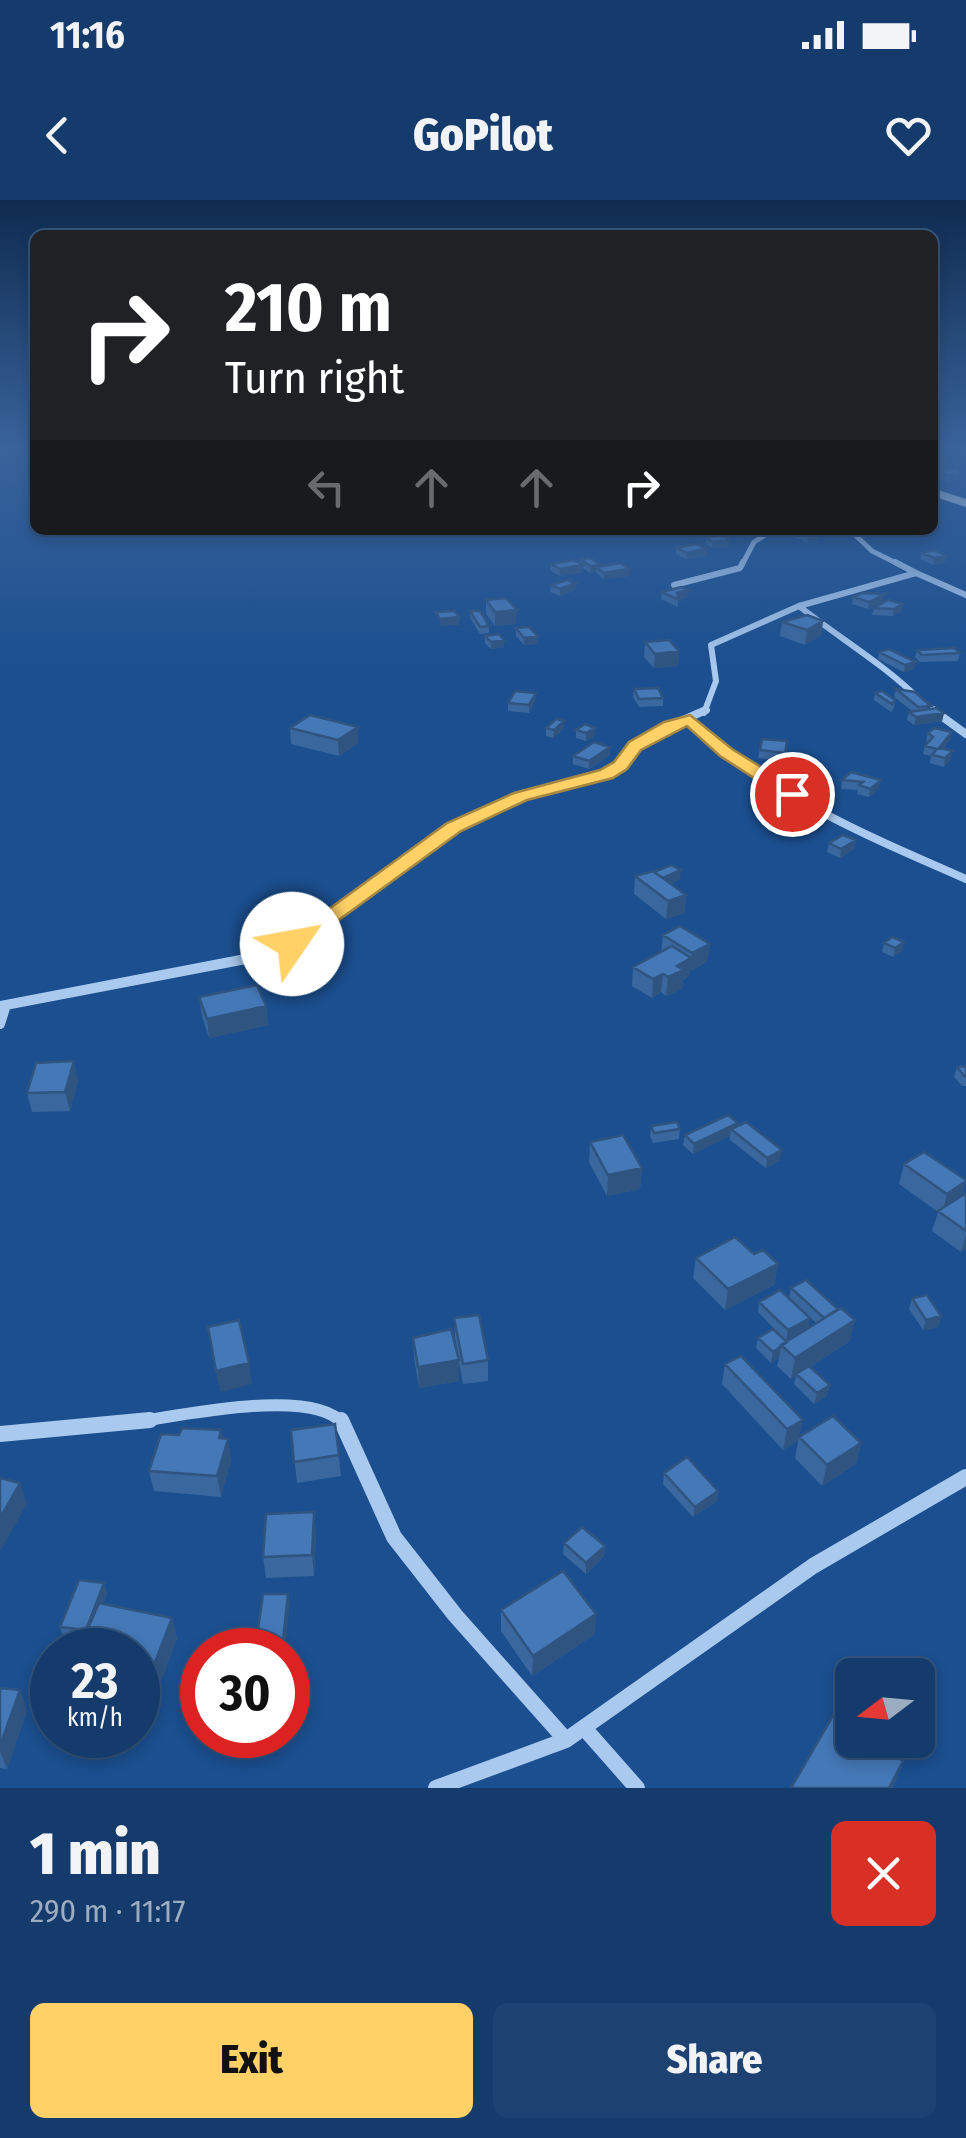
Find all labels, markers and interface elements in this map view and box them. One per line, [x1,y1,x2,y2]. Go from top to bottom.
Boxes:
text: 11:16 [50,12,125,58]
icon: back [30,108,85,163]
text: GoPilot [413,108,553,162]
icon: heart [881,108,936,163]
text: 210 m [225,266,392,350]
icon: right [60,270,190,400]
text: Turn right [225,351,404,405]
icon: left [299,460,354,515]
icon: ahead [404,460,459,515]
icon: ahead [509,460,564,515]
icon: right [614,460,669,515]
pin [750,752,835,837]
icon: arrive [765,767,820,822]
position arrow [240,892,344,996]
speed limit sign: 30 [180,1628,310,1758]
text: 23 [72,1651,118,1711]
north arrow [835,1658,935,1758]
map controls [835,1658,935,1758]
text: km/h [67,1703,123,1733]
text: 1 min [30,1818,161,1890]
button: close [831,1821,936,1926]
text: 290 m · 11:17 [30,1892,186,1930]
button: Exit [30,2003,473,2118]
button: Share [493,2003,936,2118]

